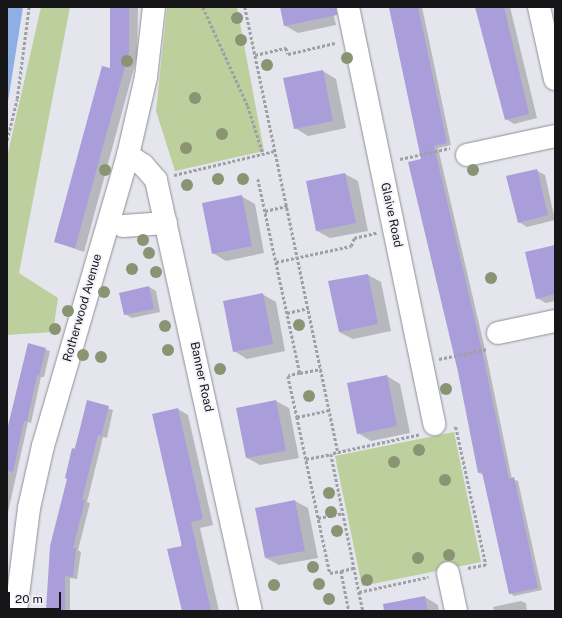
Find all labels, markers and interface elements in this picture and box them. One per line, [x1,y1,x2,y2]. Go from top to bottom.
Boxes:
street label: Glaive Road [377,181,405,249]
street label: Rotherwood Avenue [61,252,105,364]
street label: Banner Road [187,341,215,413]
scale bar [10,584,63,610]
text: 20 m [15,592,43,606]

